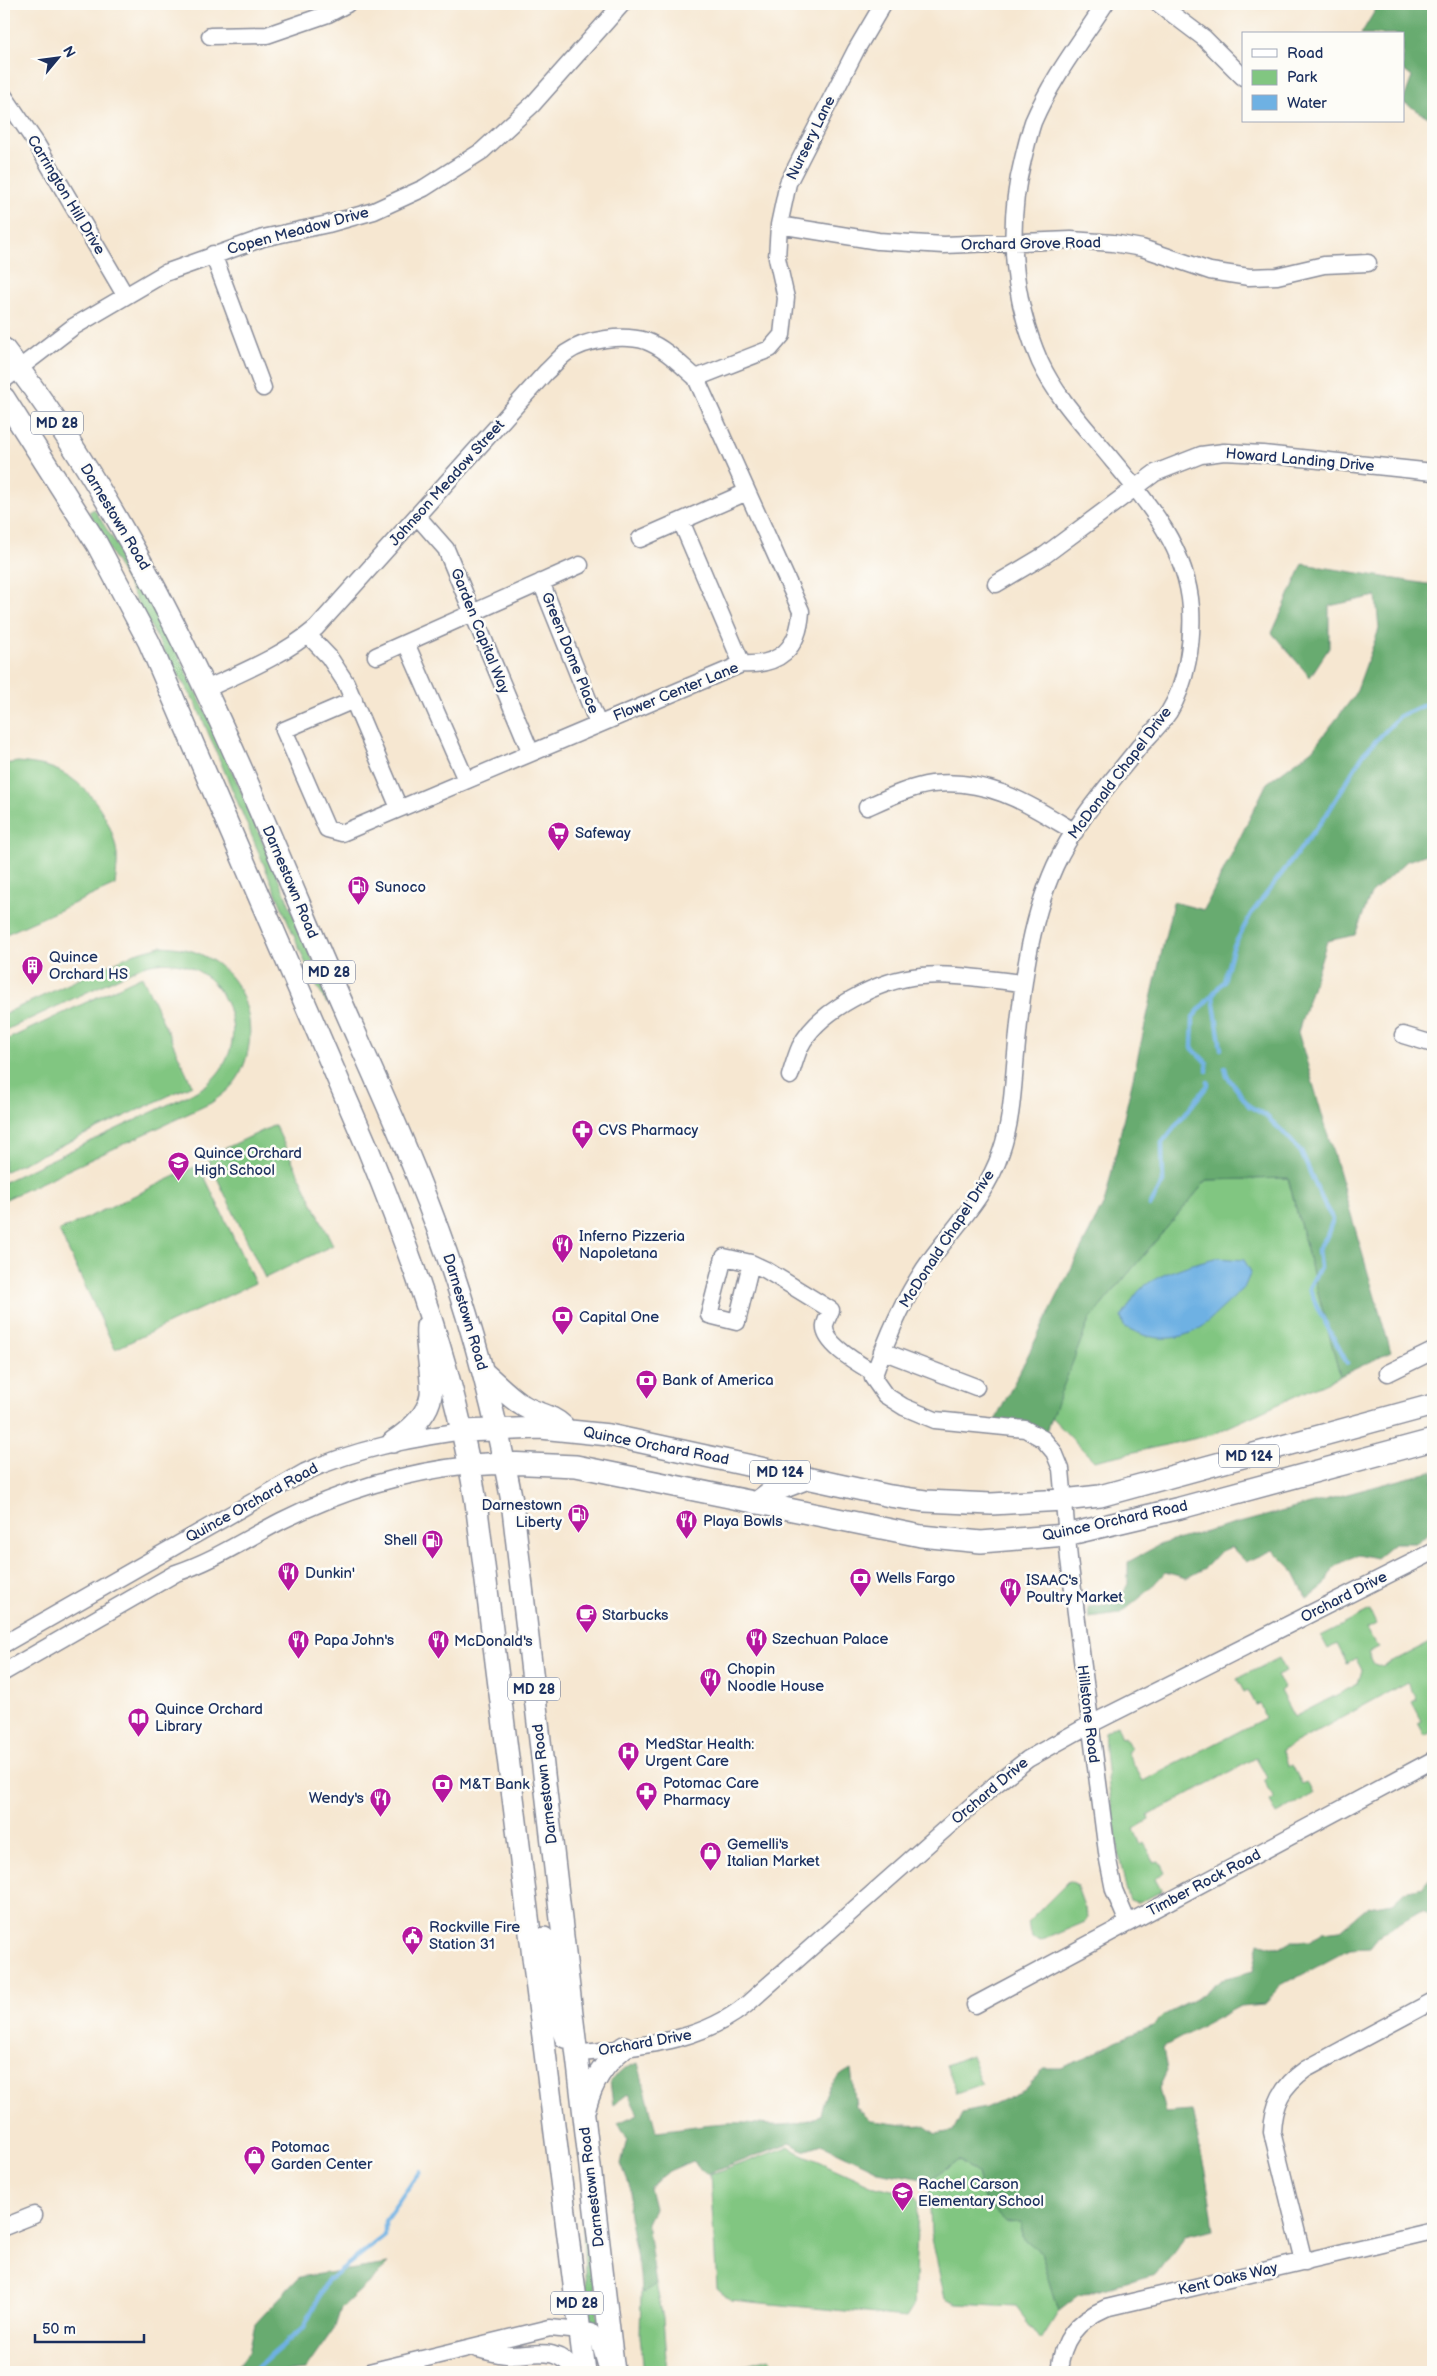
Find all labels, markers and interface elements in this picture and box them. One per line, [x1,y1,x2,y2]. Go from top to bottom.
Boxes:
north arrow [32,32,82,82]
legend [1242,32,1404,122]
text: N [59,43,79,61]
text: Road [1287,44,1323,63]
text: Park [1287,68,1318,87]
street label: Nursery Lane [782,93,840,183]
text: Water [1287,94,1327,113]
street label: Carrington Hill Drive [23,132,109,258]
street label: Copen Meadow Drive [225,203,371,259]
street label: Orchard Grove Road [961,233,1101,255]
road number: MD 28 [31,412,83,434]
street label: Johnson Meadow Street [385,416,509,550]
street label: Howard Landing Drive [1225,444,1375,476]
street label: Darnestown Road [76,460,154,574]
street label: Garden Capital Way [446,565,514,697]
street label: Green Dome Place [537,589,603,717]
street label: Flower Center Lane [611,658,742,726]
street label: McDonald Chapel Drive [1064,703,1176,843]
supermarket icon: Safeway [547,821,571,852]
street label: Darnestown Road [258,823,322,941]
place label: Safeway [575,824,631,843]
fuel station icon: Sunoco [347,875,371,906]
place label: Sunoco [375,878,426,897]
place label: Quince Orchard HS [49,948,128,984]
building icon: Quince Orchard HS [21,954,45,985]
road number: MD 28 [303,960,355,984]
pharmacy icon: CVS Pharmacy [570,1118,594,1149]
place label: CVS Pharmacy [598,1121,698,1140]
place label: Quince Orchard High School [194,1144,302,1180]
school or university icon: Quince Orchard High School [166,1150,190,1181]
street label: McDonald Chapel Drive [895,1166,999,1312]
place label: Inferno Pizzeria Napoletana [579,1227,685,1263]
restaurant icon: Inferno Pizzeria Napoletana [551,1233,575,1264]
street label: Darnestown Road [438,1251,492,1373]
bank icon: Capital One [551,1305,575,1336]
place label: Capital One [579,1308,659,1327]
bank icon: Bank of America [634,1368,658,1399]
place label: Bank of America [662,1371,774,1390]
street label: Quince Orchard Road [581,1423,731,1469]
road number: MD 124 [1219,1444,1279,1468]
street label: Quince Orchard Road [183,1459,321,1547]
road number: MD 124 [750,1460,810,1484]
place label: Darnestown Liberty [481,1496,562,1532]
street label: Quince Orchard Road [1041,1496,1189,1546]
fuel station icon: Darnestown Liberty [566,1502,590,1533]
restaurant icon: Playa Bowls [675,1509,699,1540]
place label: Playa Bowls [703,1512,783,1531]
fuel station icon: Shell [421,1528,445,1559]
place label: Shell [384,1531,417,1550]
restaurant icon: Dunkin' [277,1561,301,1592]
place label: Dunkin' [305,1564,355,1583]
bank icon: Wells Fargo [848,1566,872,1597]
street label: Orchard Drive [1298,1567,1390,1627]
place label: Wells Fargo [876,1569,955,1588]
place label: ISAAC's Poultry Market [1026,1571,1123,1607]
restaurant icon: ISAAC's Poultry Market [998,1577,1022,1608]
cafe icon: Starbucks [574,1603,598,1634]
place label: Starbucks [602,1606,669,1625]
restaurant icon: Szechuan Palace [744,1627,768,1658]
restaurant icon: Papa John's [286,1628,310,1659]
restaurant icon: McDonald's [426,1629,450,1660]
place label: Szechuan Palace [772,1630,889,1649]
place label: Papa John's [314,1631,395,1650]
place label: McDonald's [454,1632,533,1651]
place label: Chopin Noodle House [727,1660,824,1696]
street label: Hillstone Road [1073,1664,1103,1764]
restaurant icon: Chopin Noodle House [699,1666,723,1697]
road number: MD 28 [508,1678,560,1700]
place label: Quince Orchard Library [155,1700,263,1736]
library icon: Quince Orchard Library [127,1706,151,1737]
street label: Darnestown Road [528,1723,562,1845]
place label: MedStar Health: Urgent Care [645,1735,754,1771]
hospital icon: MedStar Health: Urgent Care [617,1741,641,1772]
street label: Orchard Drive [948,1753,1032,1829]
bank icon: M&T Bank [431,1772,455,1803]
place label: Potomac Care Pharmacy [663,1774,759,1810]
place label: M&T Bank [459,1775,530,1794]
pharmacy icon: Potomac Care Pharmacy [635,1780,659,1811]
restaurant icon: Wendy's [368,1786,392,1817]
place label: Wendy's [309,1789,365,1808]
place label: Gemelli's Italian Market [727,1835,820,1871]
shop icon: Gemelli's Italian Market [699,1841,723,1872]
street label: Timber Rock Road [1144,1845,1264,1921]
place label: Rockville Fire Station 31 [429,1918,520,1954]
public building icon: Rockville Fire Station 31 [401,1924,425,1955]
street label: Orchard Drive [597,2025,693,2061]
street label: Darnestown Road [575,2126,609,2248]
place label: Potomac Garden Center [271,2138,373,2174]
shop icon: Potomac Garden Center [243,2144,267,2175]
place label: Rachel Carson Elementary School [918,2175,1044,2211]
school or university icon: Rachel Carson Elementary School [890,2181,914,2212]
street label: Kent Oaks Way [1176,2258,1280,2300]
road number: MD 28 [551,2292,603,2314]
scale bar [35,2311,144,2343]
text: 50 m [42,2320,76,2339]

